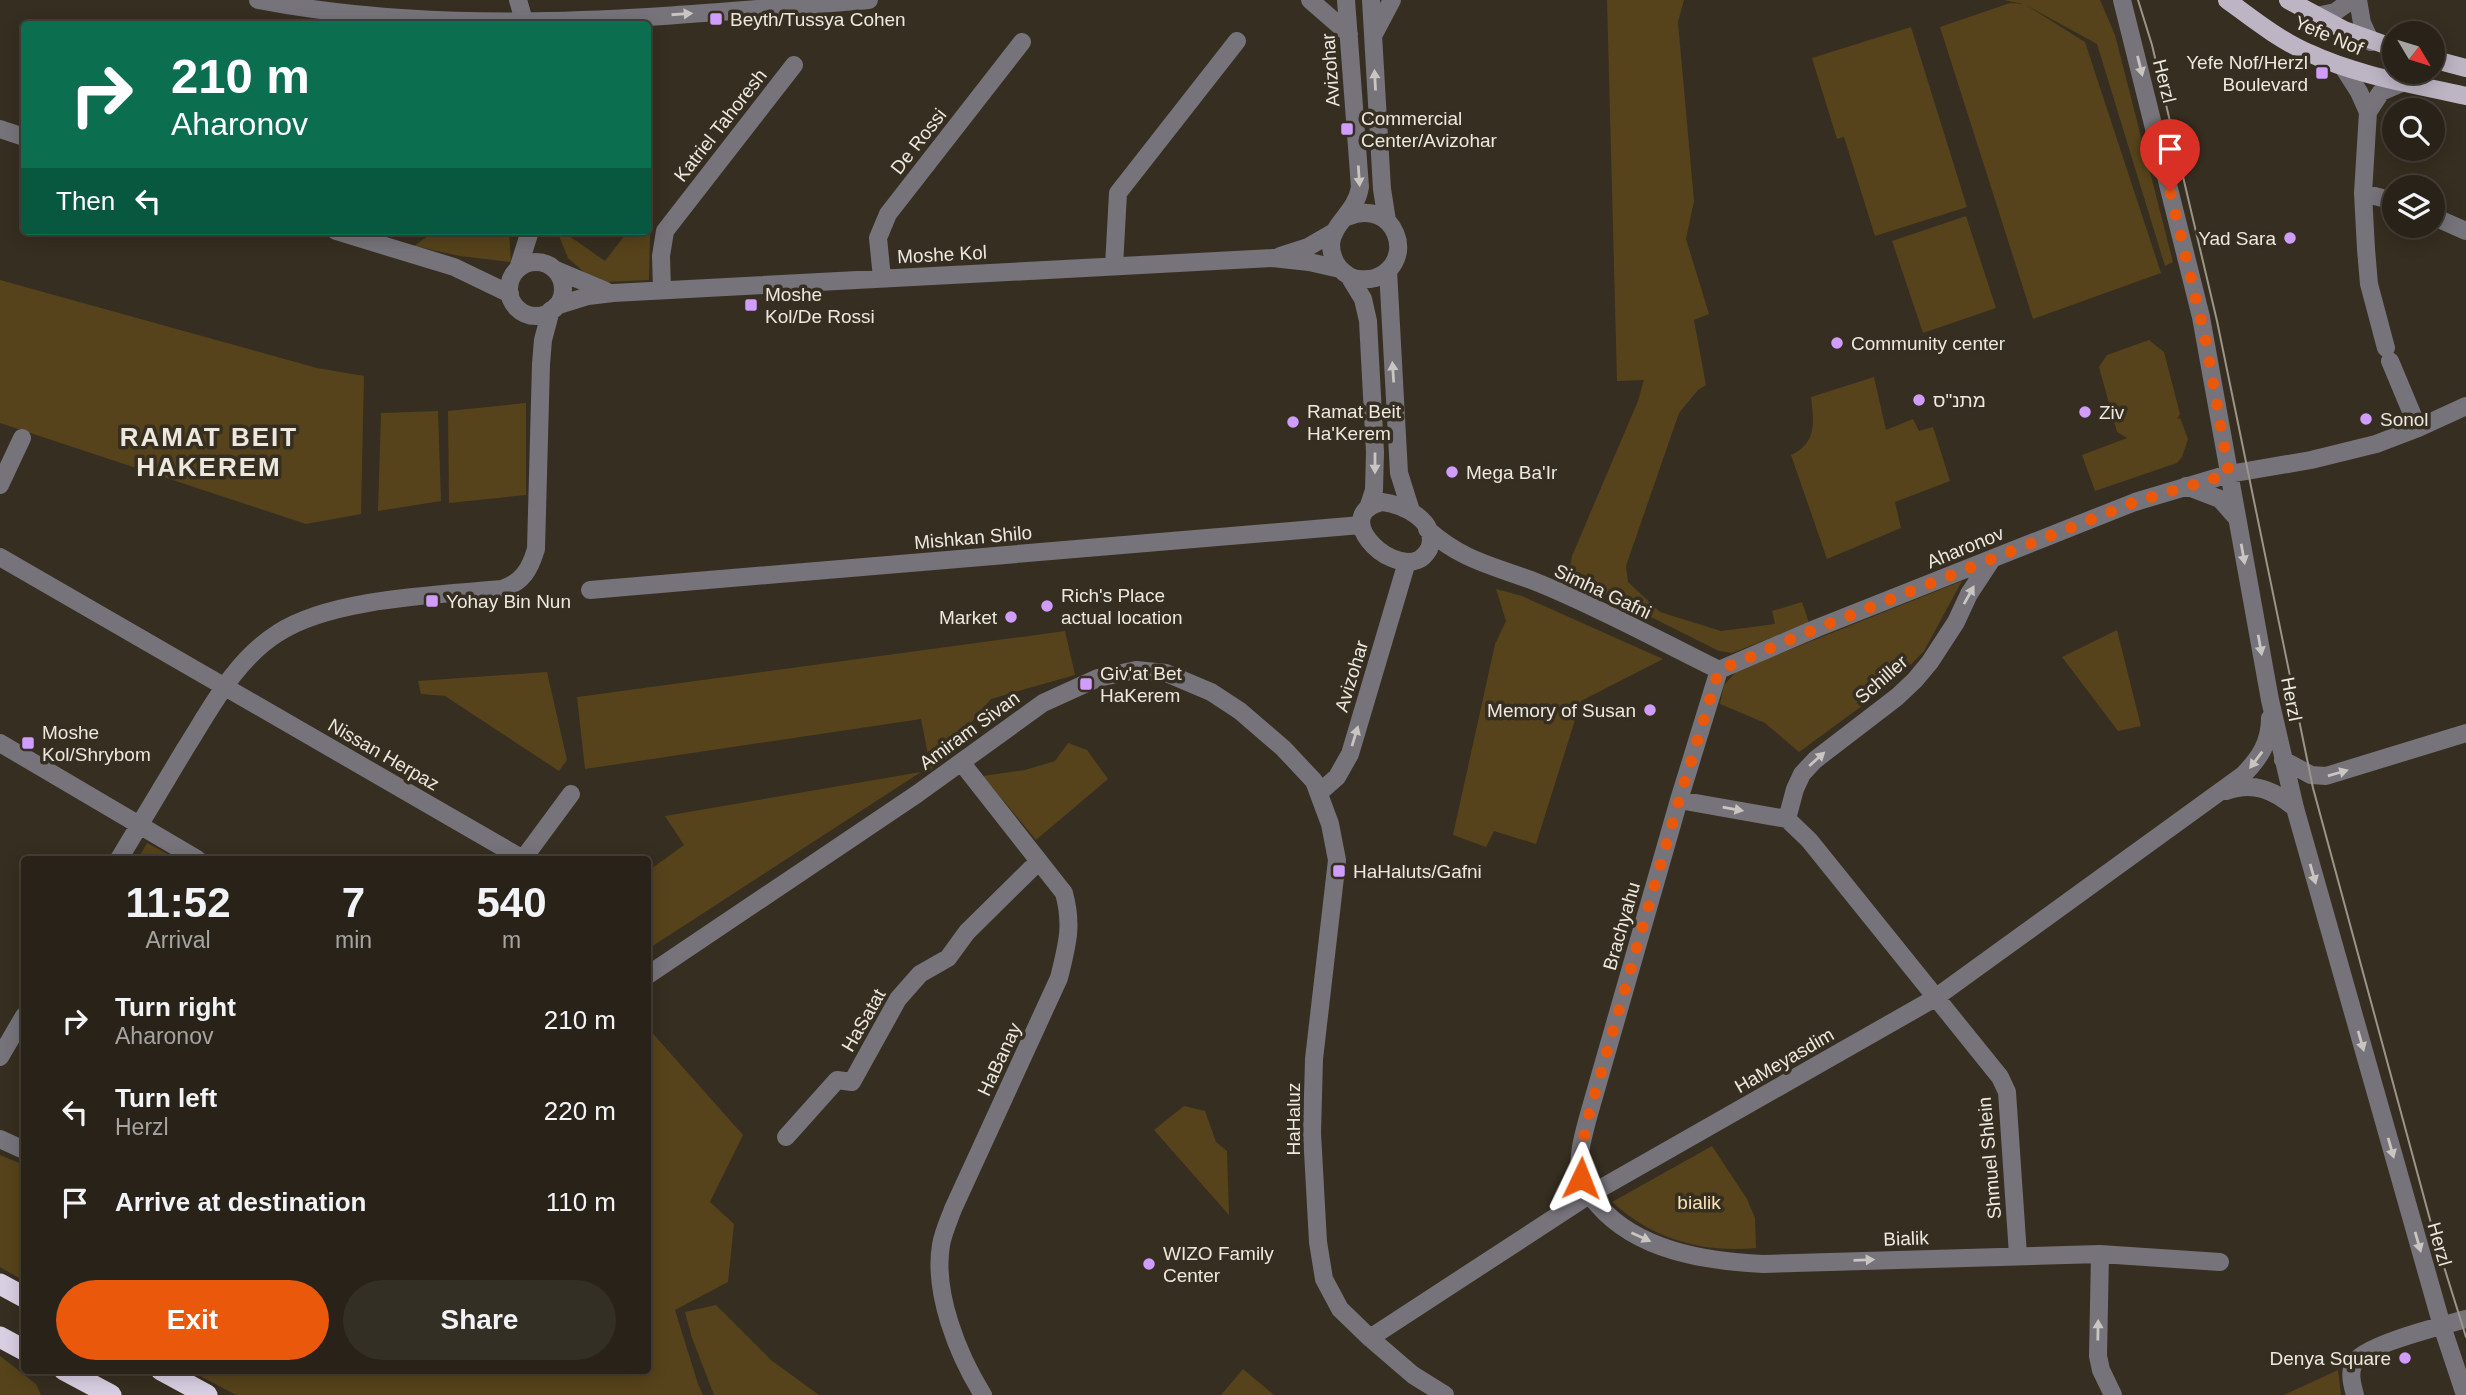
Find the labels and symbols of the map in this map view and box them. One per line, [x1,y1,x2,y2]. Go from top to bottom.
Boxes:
one-way arrow [671,8,693,19]
place label: Beyth/Tussya Cohen [730,9,906,30]
marker: Beyth/Tussya Cohen [708,11,724,27]
street label: Yefe Nof [2291,12,2367,60]
north arrow [2382,21,2445,84]
street label: Avizohar [1317,32,1344,107]
place label: Yefe Nof/Herzl Boulevard [2186,52,2308,95]
one-way arrow [2135,55,2146,77]
street label: Herzl [2149,57,2180,105]
street label: Katriel Tahoresh [670,65,771,186]
marker: Yefe Nof/Herzl Boulevard [2314,65,2330,81]
one-way arrow [1369,69,1380,91]
street label: De Rossi [886,104,950,178]
place label: Commercial Center/Avizohar [1361,108,1498,151]
pin [2140,119,2200,191]
marker: Commercial Center/Avizohar [1339,121,1355,137]
one-way arrow [1353,165,1364,187]
place label: Yad Sara [2198,228,2276,249]
marker: Yad Sara [2282,230,2298,246]
street label: Moshe Kol [897,242,987,267]
place label: Moshe Kol/De Rossi [765,284,875,327]
marker: Moshe Kol/De Rossi [743,297,759,313]
place label: Community center [1851,333,2006,354]
marker: Community center [1829,335,1845,351]
one-way arrow [1387,361,1398,383]
place label: מתנ"ס [1933,390,1986,411]
marker: מתנ"ס [1911,392,1927,408]
place label: Ramat Beit Ha'Kerem [1307,401,1402,444]
place label: Ziv [2099,402,2125,423]
marker: Ziv [2077,404,2093,420]
place label: Sonol [2380,409,2429,430]
marker: Sonol [2358,411,2374,427]
marker: Ramat Beit Ha'Kerem [1285,414,1301,430]
district label: RAMAT BEIT HAKEREM [120,422,298,482]
one-way arrow [1369,452,1381,474]
place label: Mega Ba'Ir [1466,462,1558,483]
marker: Mega Ba'Ir [1444,464,1460,480]
street label: Mishkan Shilo [913,522,1033,553]
street label: Aharonov [1924,522,2007,572]
one-way arrow [2238,543,2249,565]
street label: Simha Gafni [1551,560,1655,623]
place label: Rich's Place actual location [1061,585,1182,628]
one-way arrow [1964,585,1975,605]
place label: Yohay Bin Nun [446,591,571,612]
marker: Yohay Bin Nun [424,593,440,609]
marker: Rich's Place actual location [1039,598,1055,614]
place label: Market [939,607,998,628]
marker: Market [1003,609,1019,625]
one-way arrow [2255,634,2266,656]
street label: Avizohar [1331,637,1372,714]
street label: Schiller [1851,651,1912,708]
place label: Giv'at Bet HaKerem [1100,663,1182,706]
street label: Herzl [2277,675,2306,723]
marker: Giv'at Bet HaKerem [1078,676,1094,692]
street label: Amiram Sivan [915,687,1023,774]
place label: Memory of Susan [1487,700,1636,721]
marker: Memory of Susan [1642,702,1658,718]
street label: Nissan Herpaz [325,714,443,795]
place label: Moshe Kol/Shrybom [42,722,151,765]
one-way arrow [1351,725,1361,746]
marker: Moshe Kol/Shrybom [20,735,36,751]
one-way arrow [2248,751,2263,769]
one-way arrow [1808,752,1825,768]
one-way arrow [2327,767,2349,778]
one-way arrow [1722,804,1744,815]
place label: HaHaluts/Gafni [1353,861,1482,882]
marker: HaHaluts/Gafni [1331,863,1347,879]
one-way arrow [2309,863,2319,884]
street label: Brachyahu [1599,880,1644,973]
street label: HaSatat [837,985,890,1055]
street label: HaBanay [973,1019,1026,1099]
street label: HaMeyasdim [1731,1024,1838,1097]
one-way arrow [2356,1030,2366,1051]
street label: HaHaluz [1283,1083,1304,1155]
street label: Shmuel Shlein [1974,1096,2005,1220]
one-way arrow [2386,1137,2397,1159]
position arrow [1544,1141,1618,1215]
park label: bialik [1677,1192,1721,1213]
street label: Herzl [2423,1220,2456,1268]
street label: Bialik [1883,1227,1930,1250]
one-way arrow [1631,1231,1651,1243]
one-way arrow [2414,1232,2424,1253]
place label: WIZO Family Center [1163,1243,1274,1286]
one-way arrow [1854,1255,1876,1266]
marker: WIZO Family Center [1141,1256,1157,1272]
one-way arrow [2092,1319,2104,1341]
place label: Denya Square [2270,1348,2391,1369]
marker: Denya Square [2397,1350,2413,1366]

